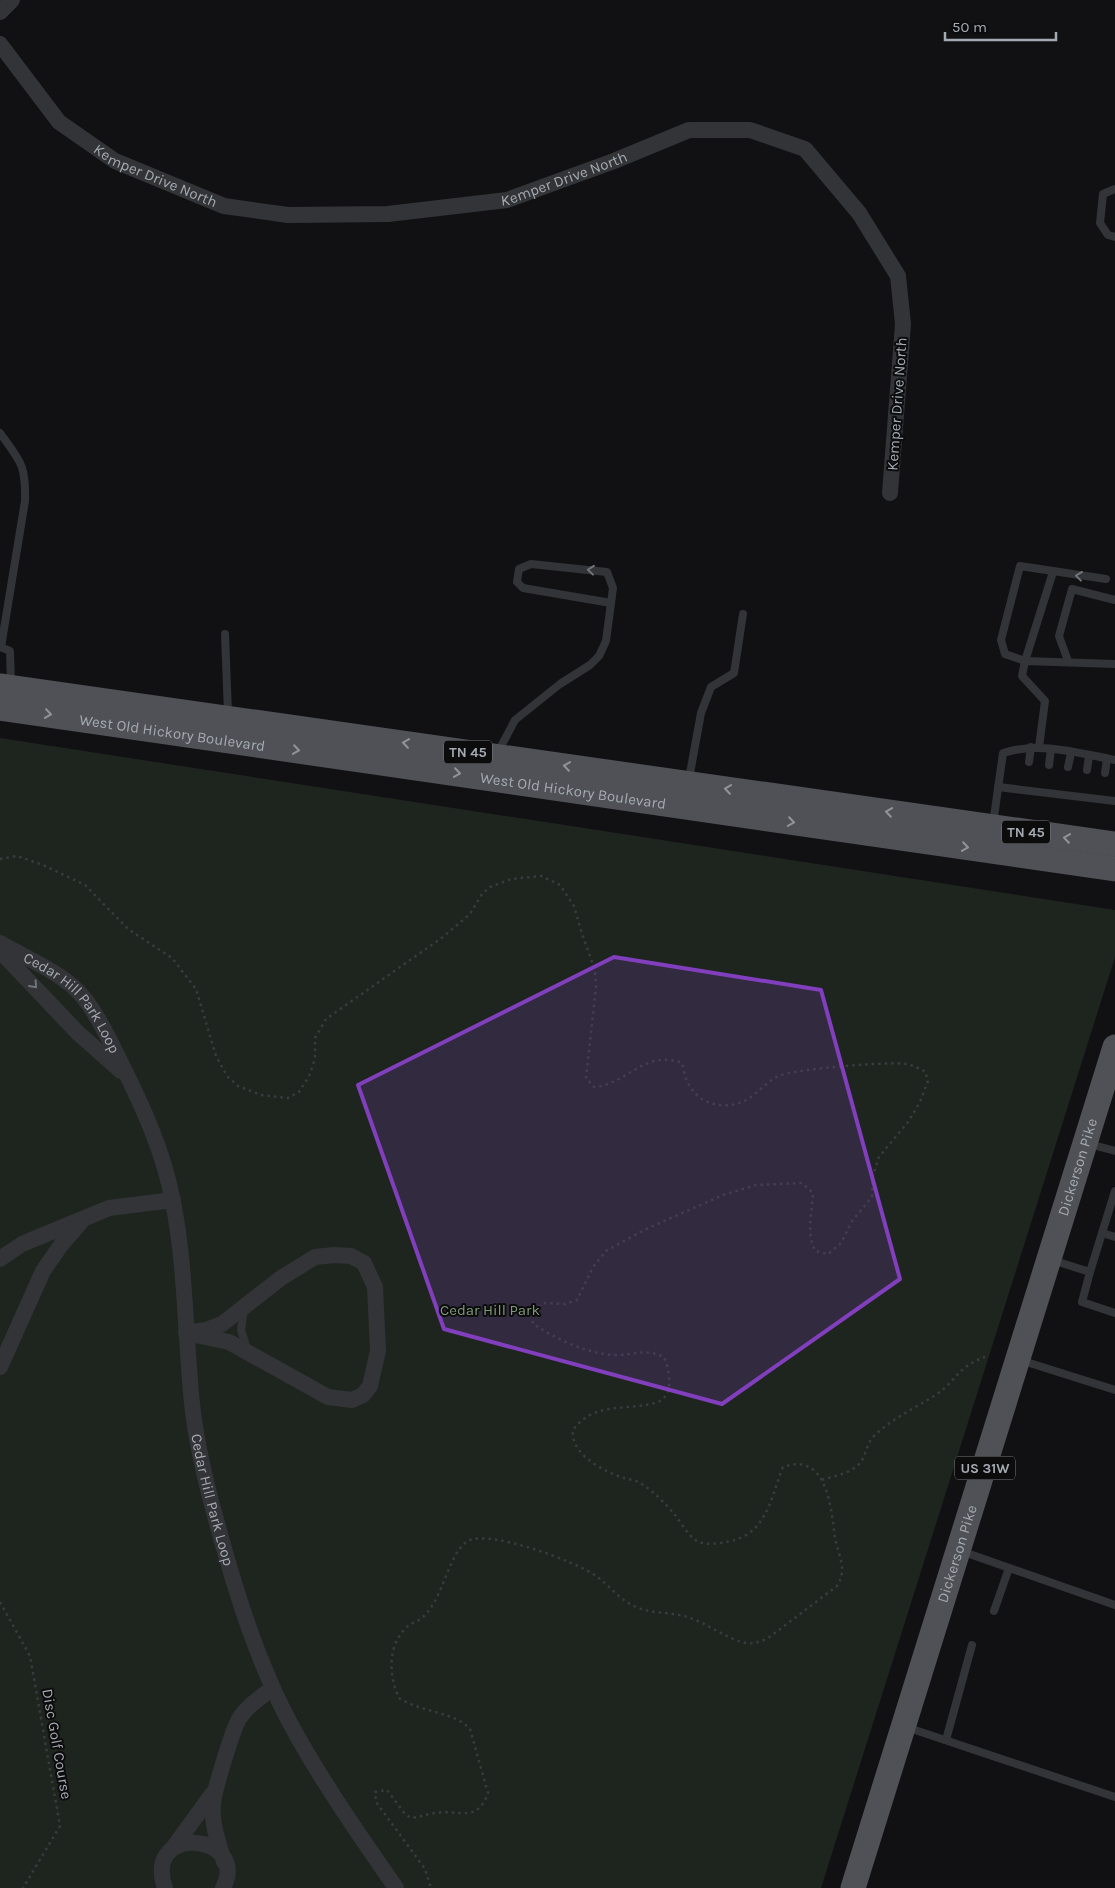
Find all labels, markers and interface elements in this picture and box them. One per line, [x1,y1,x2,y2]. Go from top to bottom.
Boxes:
scale bar [945,10,1056,42]
text: 50 m [952,18,987,36]
street label: Kemper Drive North [90,140,220,211]
street label: Kemper Drive North [500,148,630,210]
street label: Kemper Drive North [883,337,911,471]
one-way arrow [587,565,595,576]
one-way arrow [1075,571,1083,582]
one-way arrow [44,709,53,719]
street label: West Old Hickory Boulevard [78,711,266,755]
one-way arrow [402,739,410,749]
road number: TN 45 [444,740,492,764]
one-way arrow [292,744,300,755]
one-way arrow [562,761,570,772]
one-way arrow [452,768,461,778]
street label: West Old Hickory Boulevard [479,768,667,813]
one-way arrow [723,784,731,795]
one-way arrow [884,807,892,818]
one-way arrow [787,816,795,827]
road number: TN 45 [1002,820,1050,844]
one-way arrow [1062,833,1071,843]
one-way arrow [962,841,970,852]
street label: Cedar Hill Park Loop [20,948,124,1056]
one-way arrow [28,980,37,989]
street label: Dickerson Pike [1054,1116,1101,1218]
park label: Cedar Hill Park [440,1301,540,1319]
street label: Cedar Hill Park Loop [187,1432,238,1568]
road number: US 31W [955,1456,1015,1480]
street label: Dickerson Pike [933,1503,981,1605]
street label: Disc Golf Course [38,1687,76,1801]

